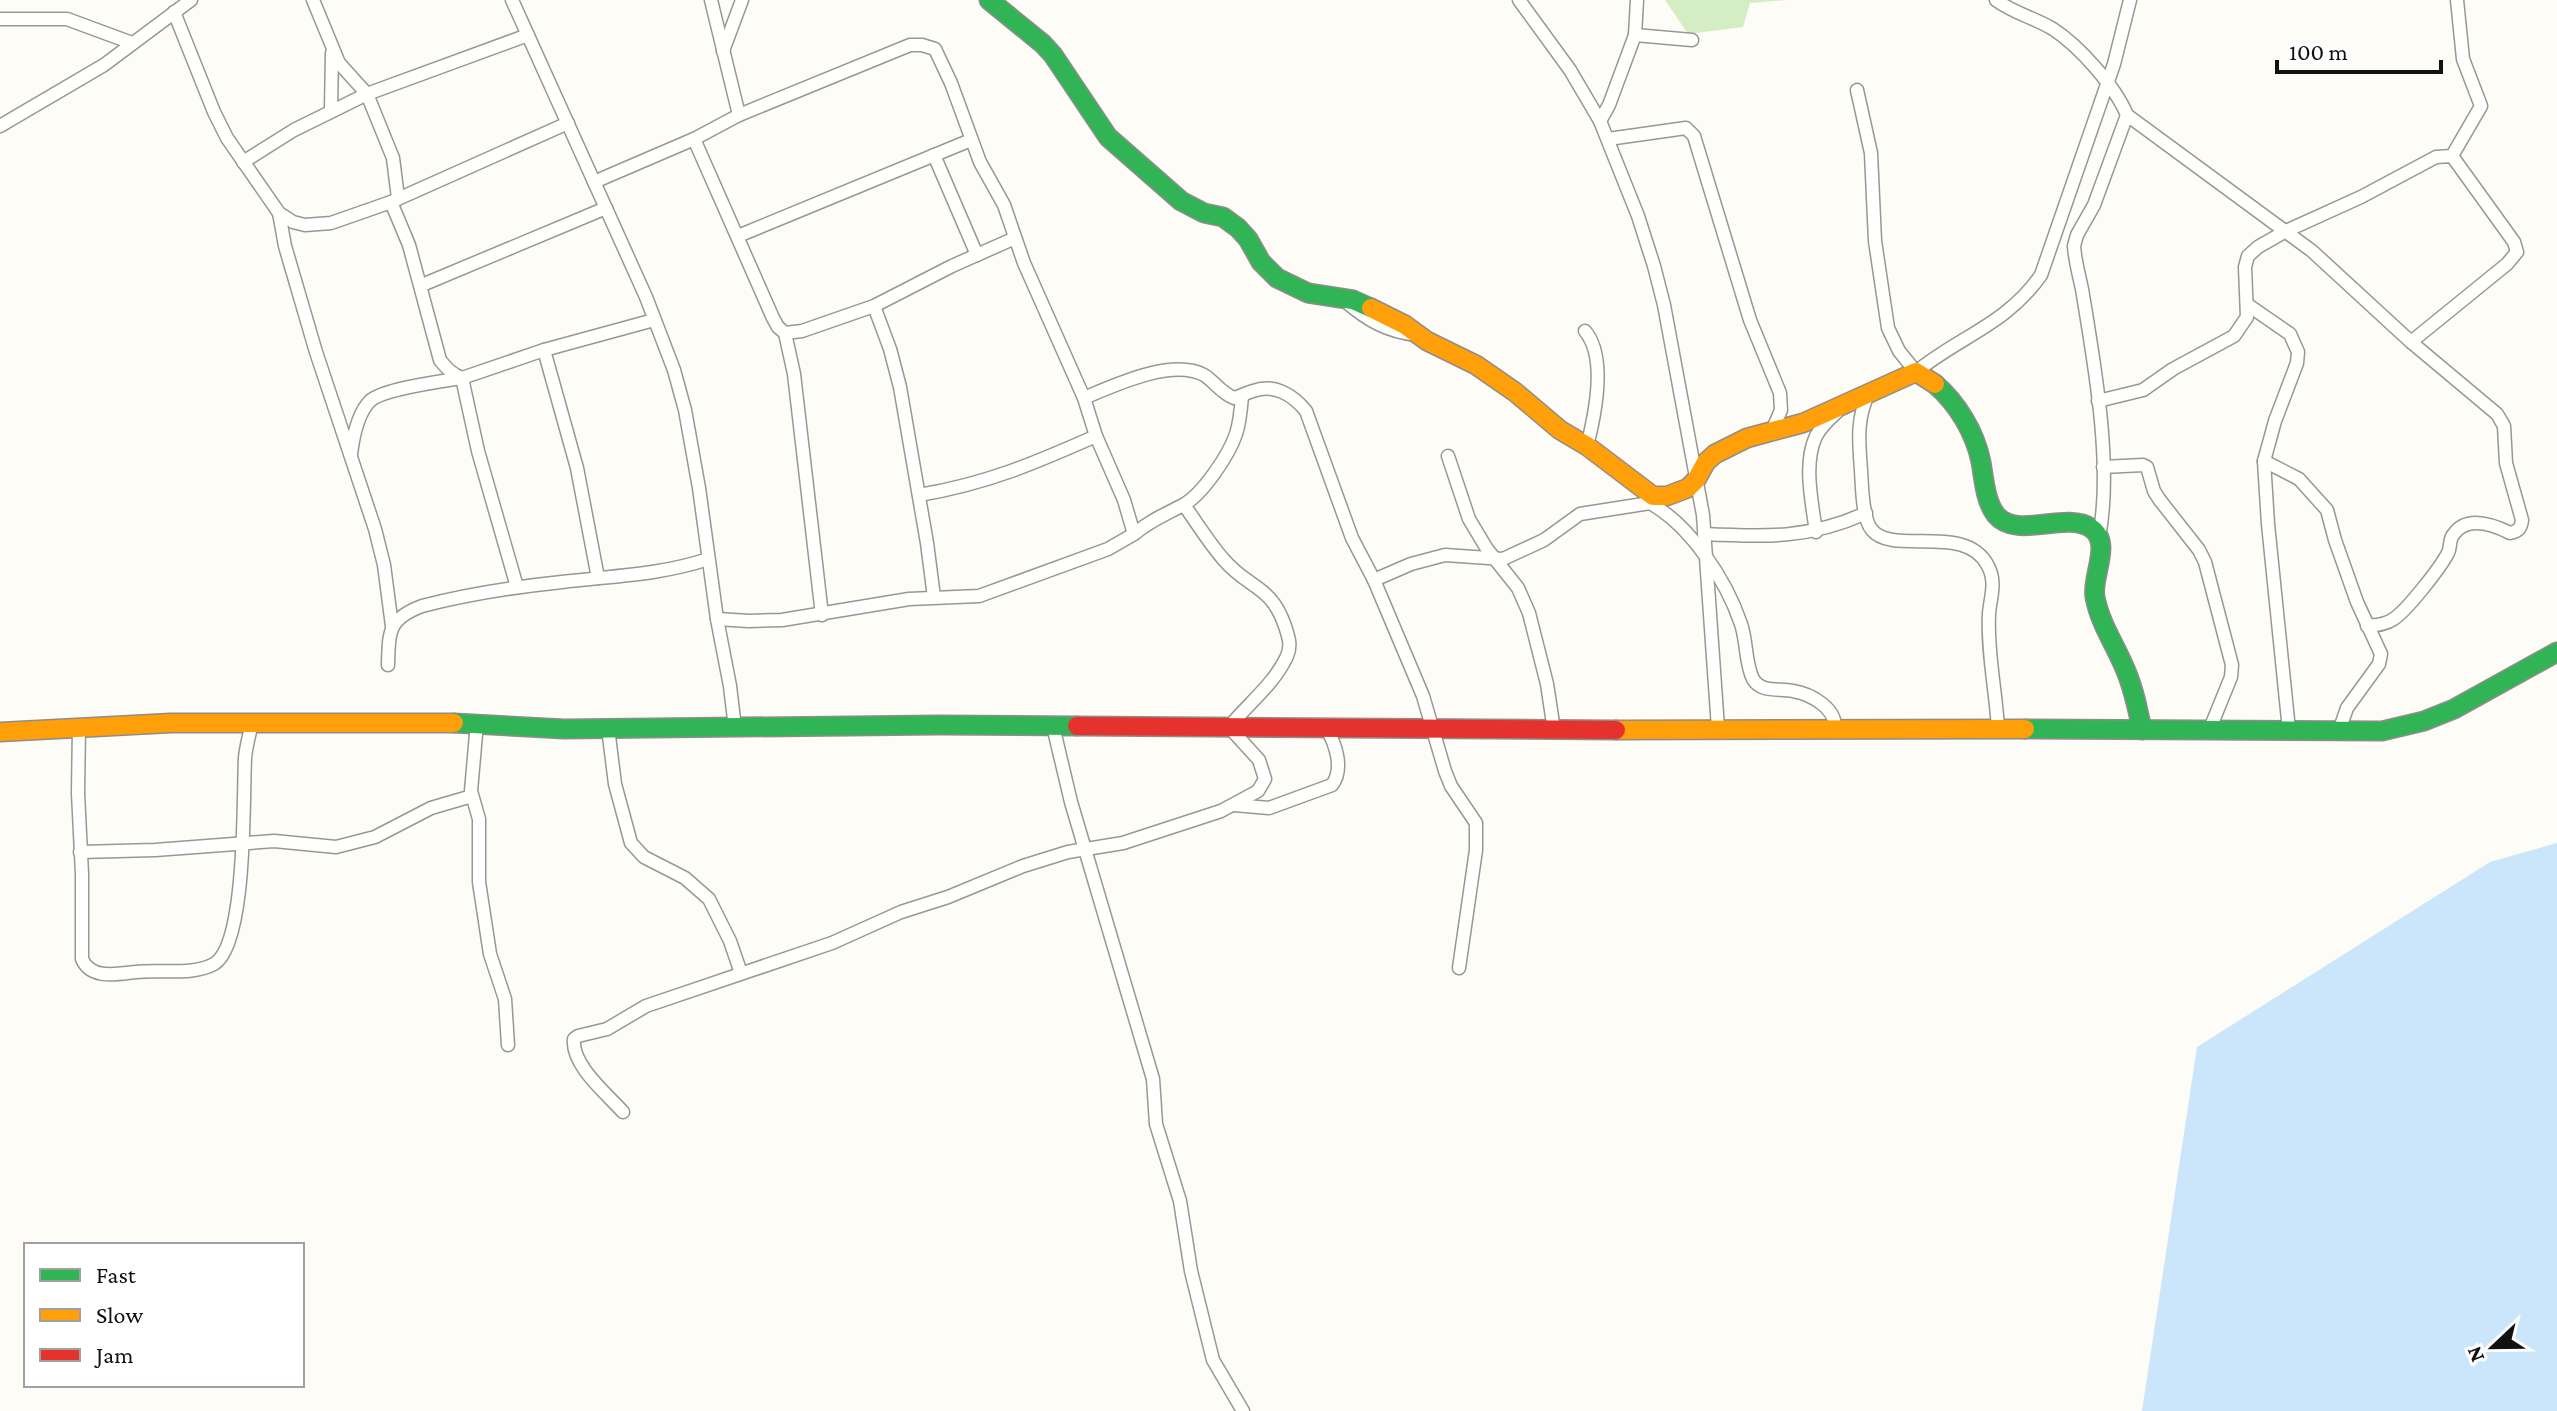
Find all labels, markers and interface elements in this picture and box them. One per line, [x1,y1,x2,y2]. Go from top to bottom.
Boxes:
scale bar [2277,24,2441,74]
text: 100 m [2289,38,2348,65]
legend [24,1243,304,1387]
text: Fast [96,1261,137,1288]
text: Slow [96,1301,143,1328]
north arrow [2453,1307,2533,1387]
text: Jam [94,1341,134,1368]
text: N [2461,1343,2489,1366]

